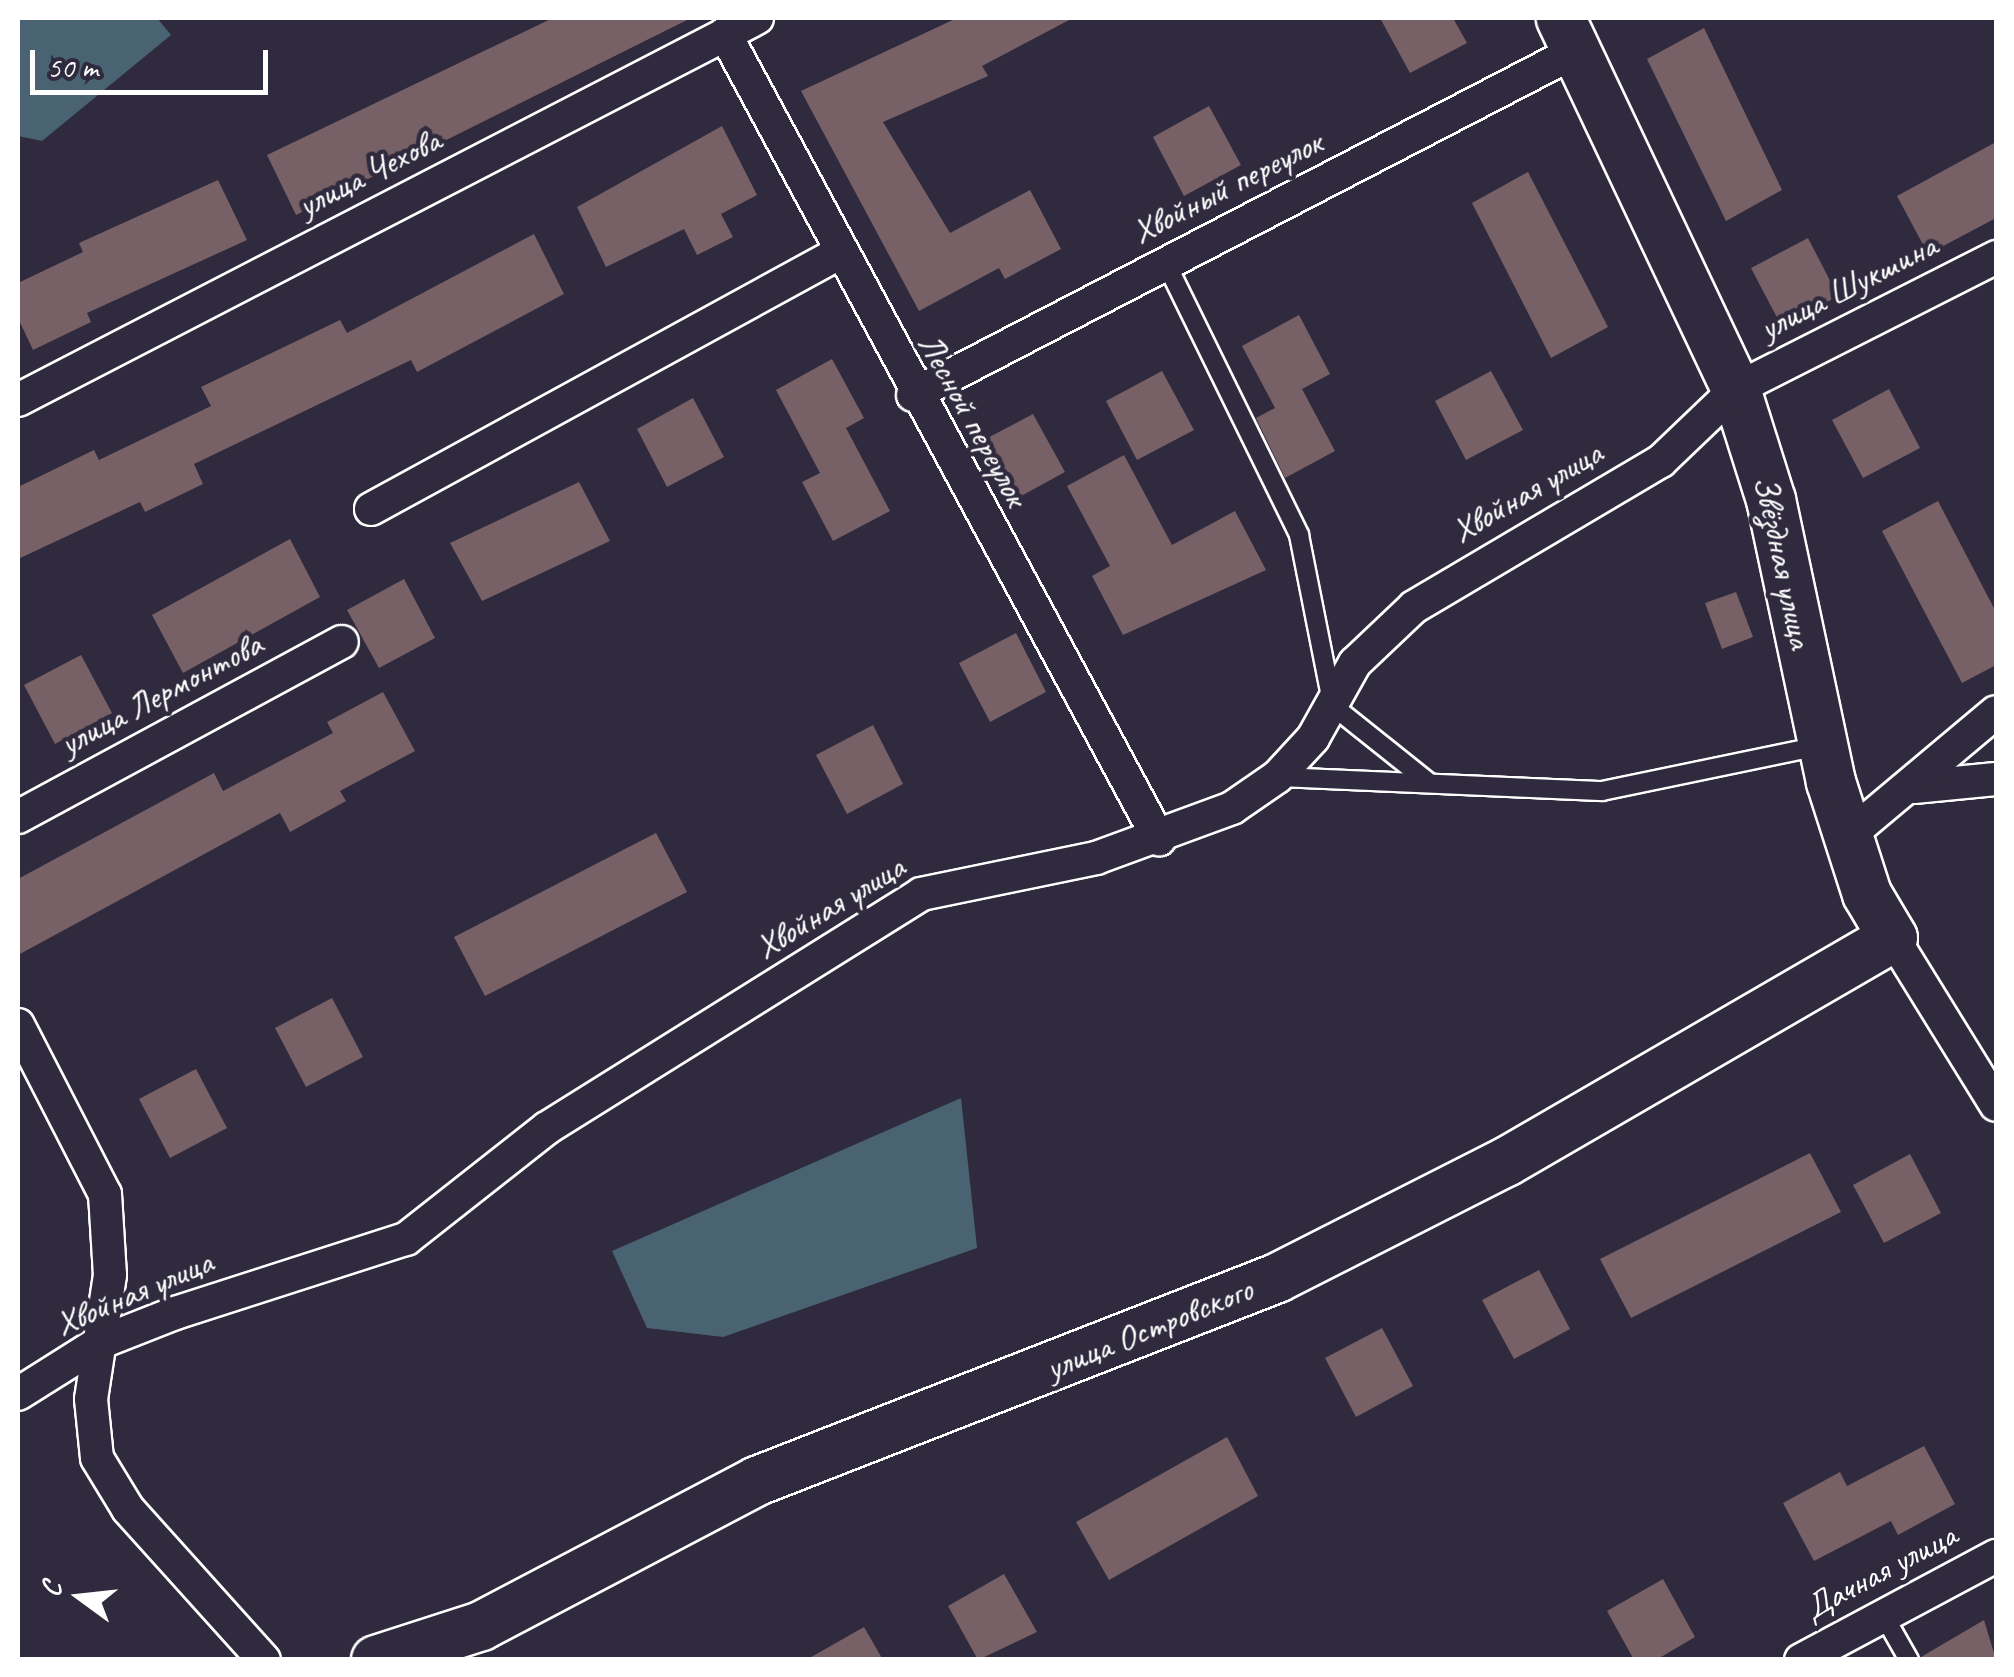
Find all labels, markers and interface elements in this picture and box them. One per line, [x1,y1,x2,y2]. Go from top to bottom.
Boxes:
scale bar [35,30,272,92]
text: 50 m [47,48,98,86]
street label: улица Чехова [291,119,447,227]
street label: Хвойный переулок [1125,121,1329,253]
street label: улица Шукшина [1753,225,1943,349]
street label: Лесной переулок [908,326,1038,514]
street label: Хвойная улица [1443,431,1611,553]
street label: Звёздная улица [1744,471,1822,653]
street label: улица Лермонтова [52,623,270,765]
street label: Хвойная улица [746,845,914,969]
street label: Хвойная улица [47,1240,221,1346]
street label: улица Островского [1038,1268,1260,1390]
street label: Дачная улица [1796,1514,1964,1630]
north arrow [30,1547,130,1647]
text: С [32,1578,69,1600]

